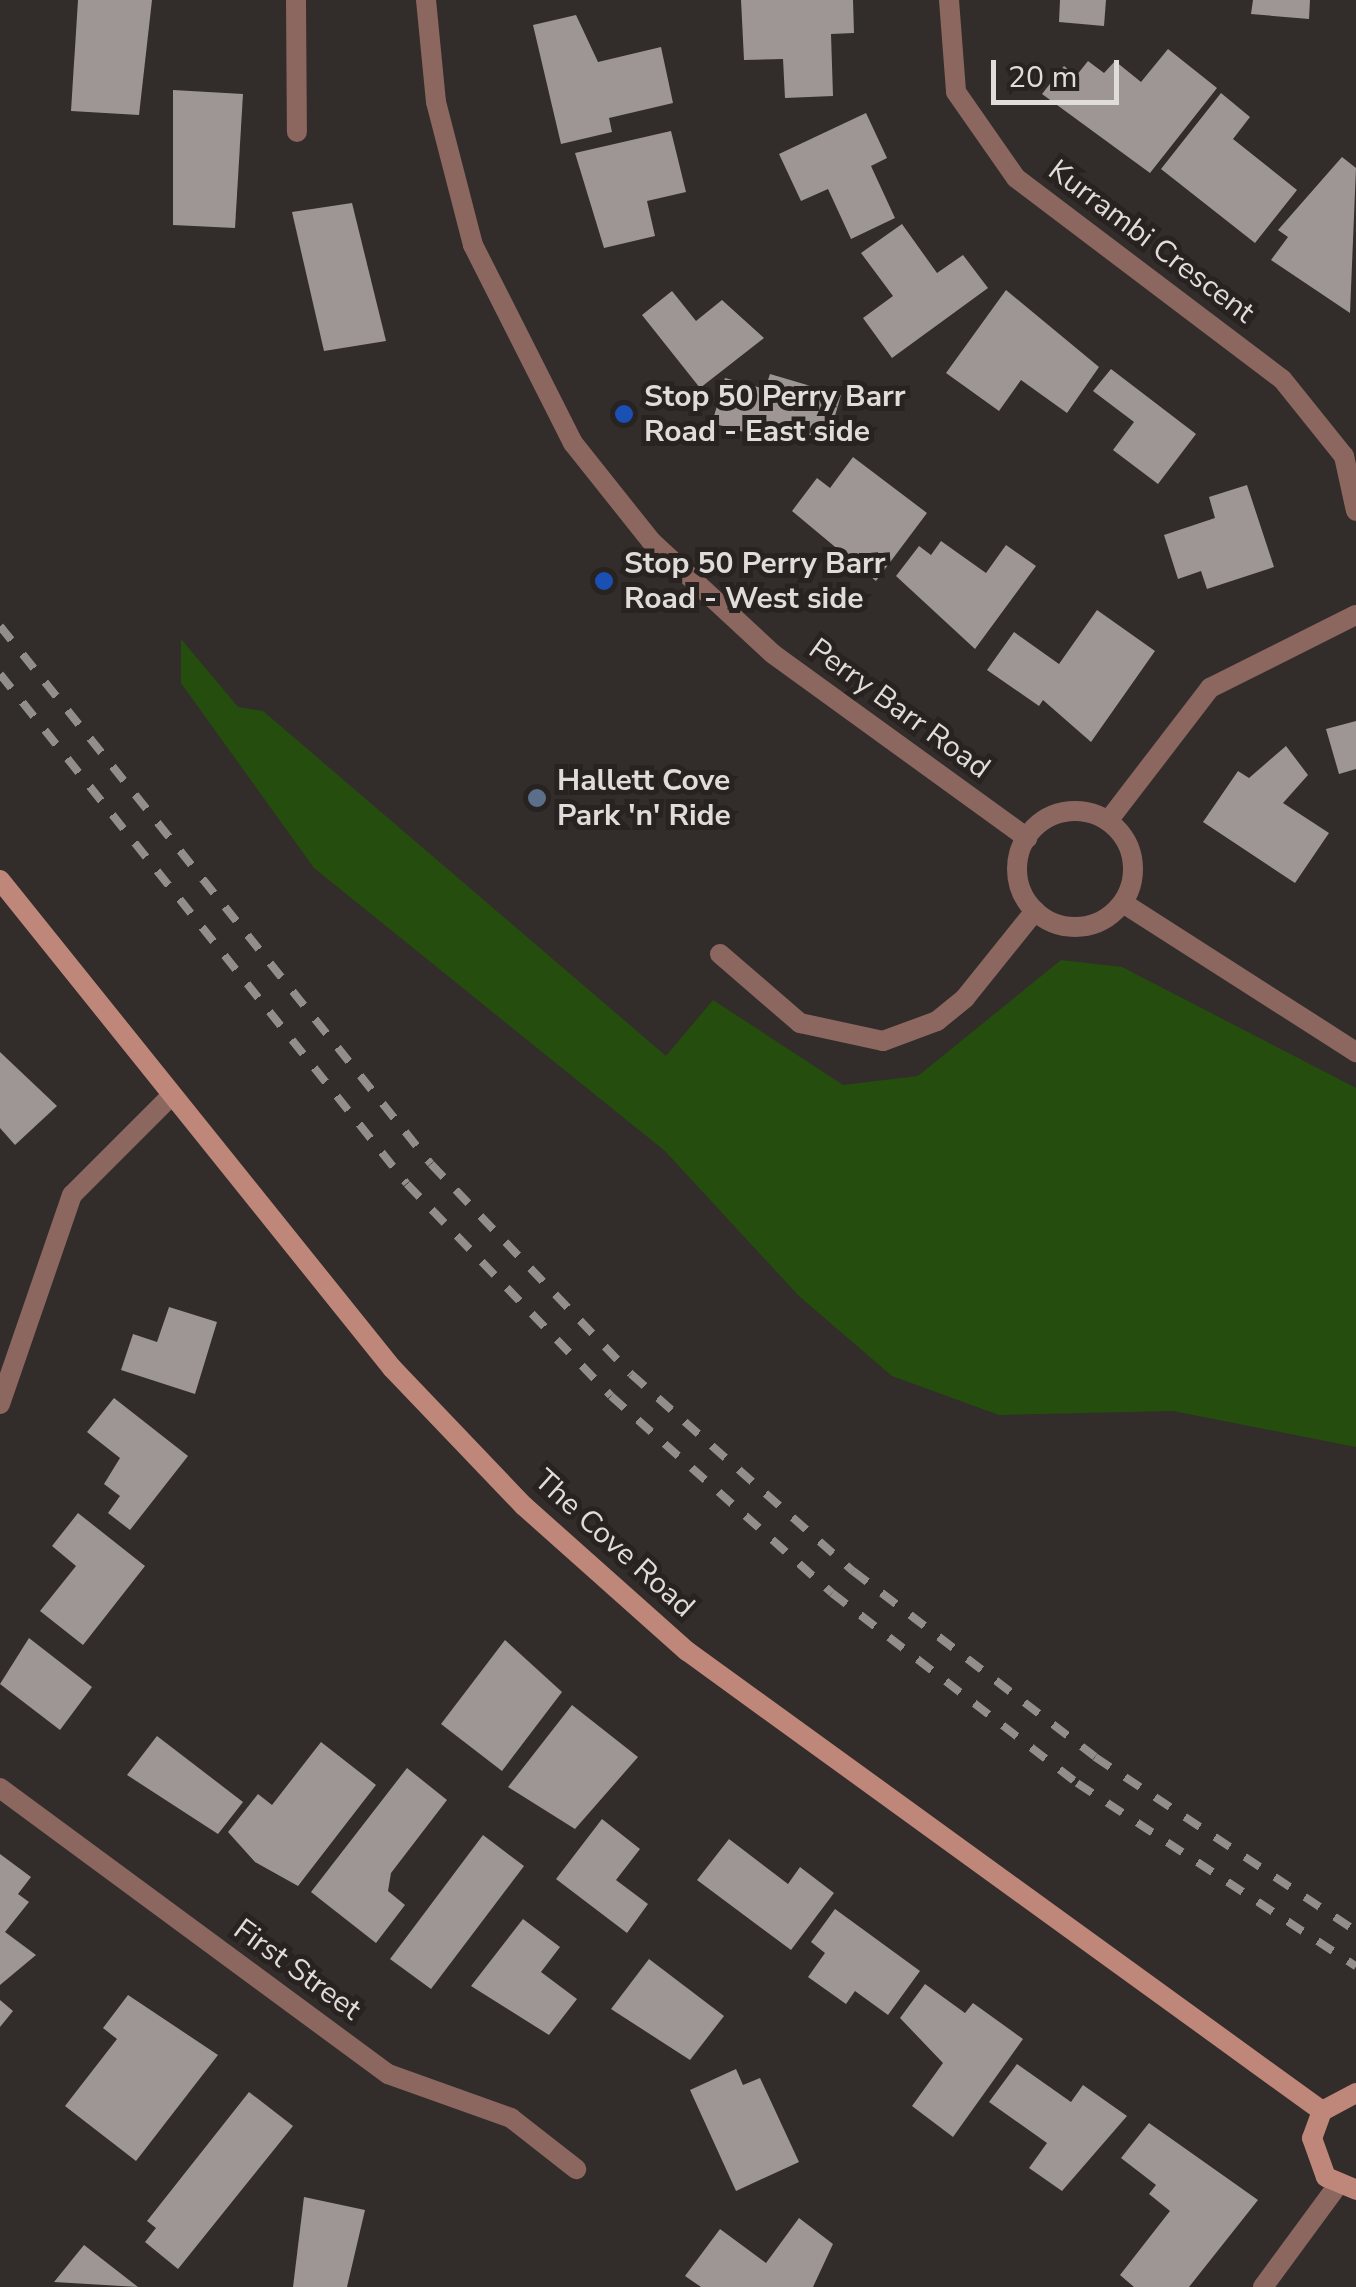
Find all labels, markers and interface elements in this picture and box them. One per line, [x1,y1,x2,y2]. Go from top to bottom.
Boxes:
scale bar [996,40,1124,102]
text: 20 m [1008,57,1077,98]
street label: Kurrambi Crescent [1041,153,1261,331]
place label: Stop 50 Perry Barr Road - East side [644,379,906,450]
marker: Stop 50 Perry Barr Road - East side [613,403,635,425]
place label: Stop 50 Perry Barr Road - West side [624,546,886,616]
marker: Stop 50 Perry Barr Road - West side [593,570,615,592]
street label: Perry Barr Road [801,631,997,787]
place label: Hallett Cove Park 'n' Ride [557,763,731,834]
marker: Hallett Cove Park 'n' Ride [526,787,548,809]
street label: The Cove Road [527,1463,701,1625]
street label: First Street [226,1912,368,2028]

